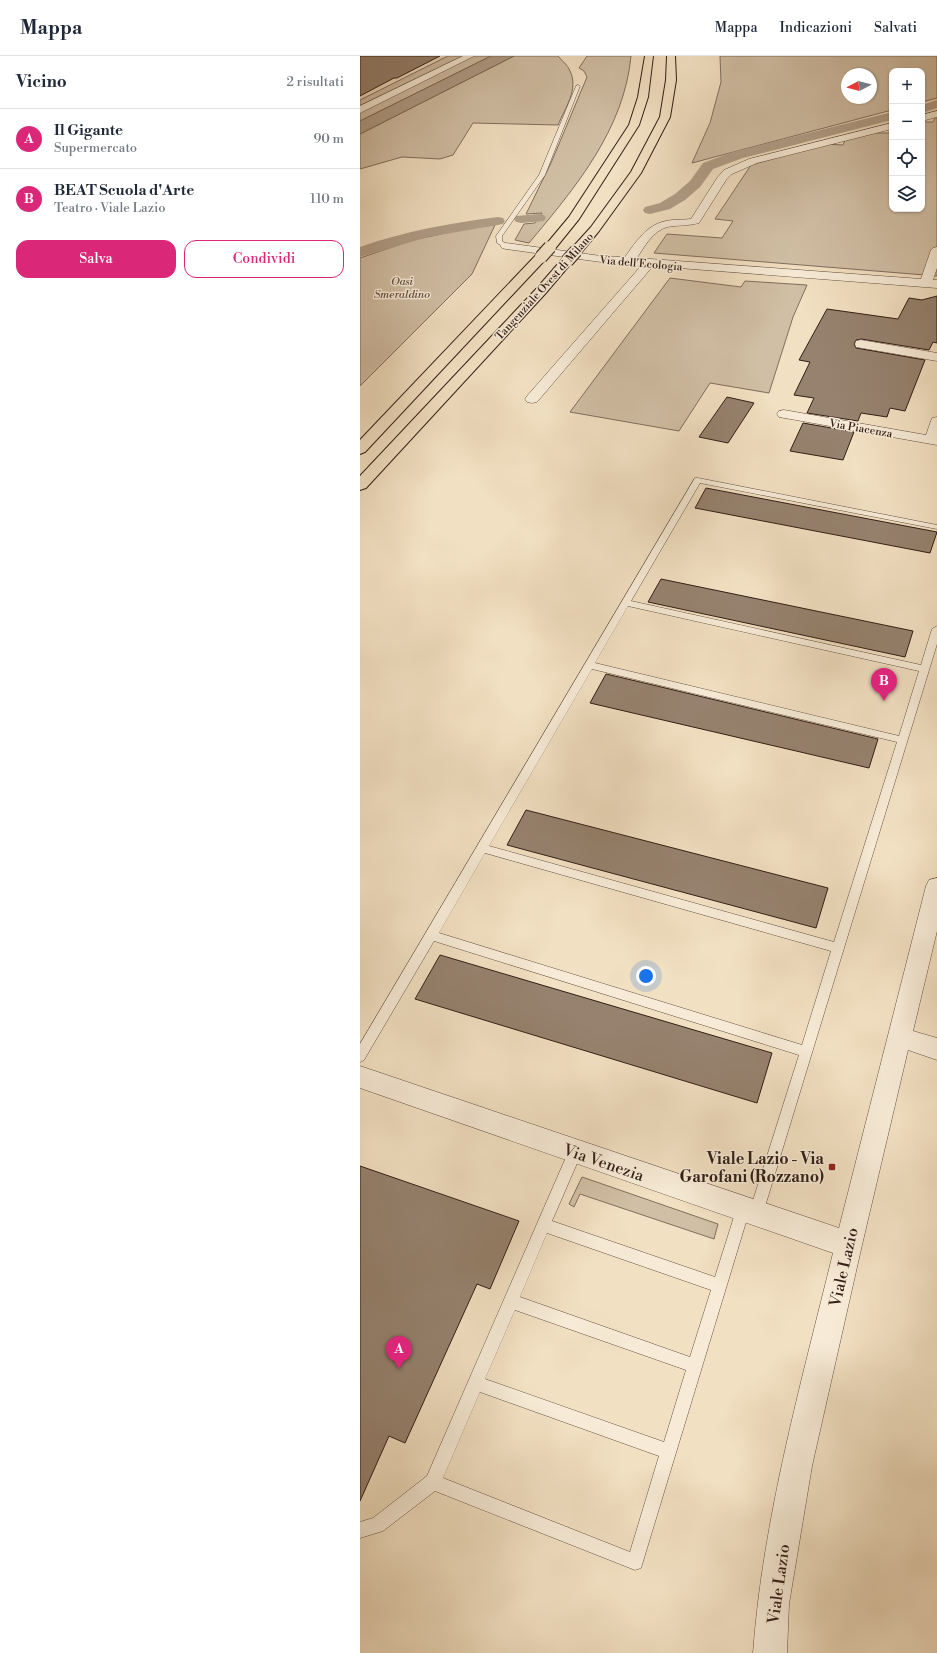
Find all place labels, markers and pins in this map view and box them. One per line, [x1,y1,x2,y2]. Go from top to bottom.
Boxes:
pin: B [871,668,897,701]
place label: Viale Lazio - Via Garofani (Rozzano) [680,1149,824,1187]
marker: Viale Lazio - Via Garofani (Rozzano) [827,1162,837,1172]
pin: A [386,1336,412,1369]

